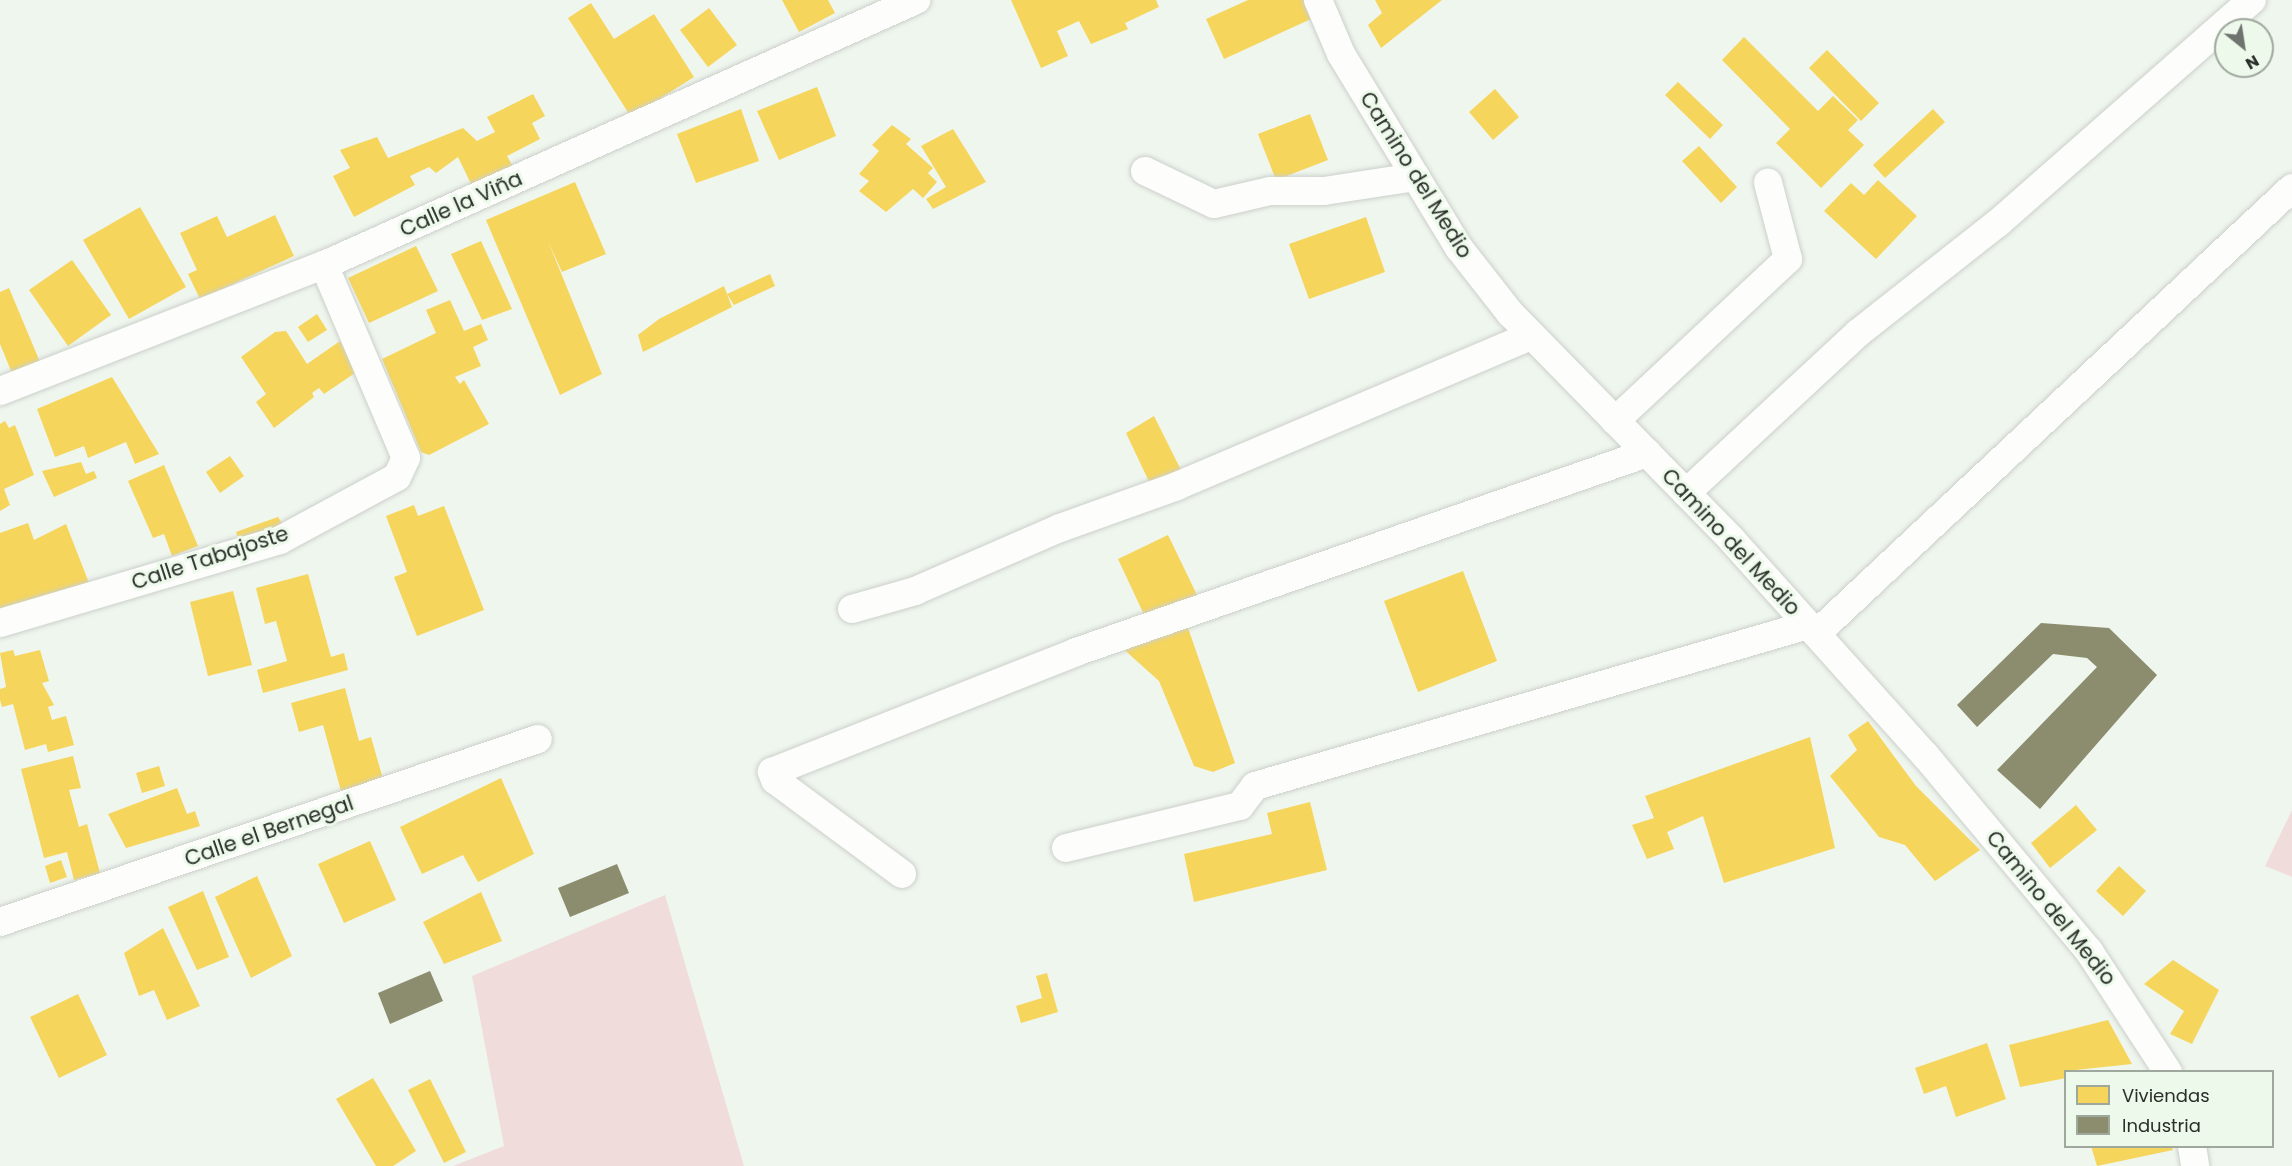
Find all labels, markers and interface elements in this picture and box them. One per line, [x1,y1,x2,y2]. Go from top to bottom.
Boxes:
north arrow [2214,18,2274,78]
text: N [2241,49,2263,75]
street label: Camino del Medio [1355,87,1477,263]
street label: Calle la Viña [396,166,526,242]
street label: Camino del Medio [1656,463,1806,621]
street label: Calle Tabajoste [128,521,292,595]
street label: Calle el Bernegal [181,790,357,872]
street label: Camino del Medio [1981,826,2121,990]
legend [2064,1070,2274,1148]
text: Viviendas [2122,1083,2210,1108]
text: Industria [2122,1113,2201,1138]

